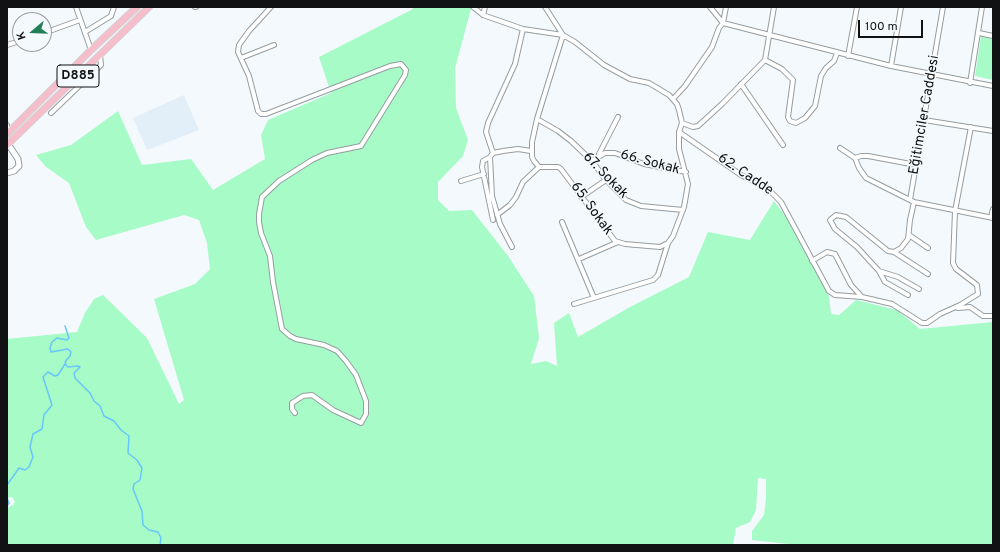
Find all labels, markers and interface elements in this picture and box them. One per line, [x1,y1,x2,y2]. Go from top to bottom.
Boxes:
north arrow [12,12,52,52]
scale bar [860,12,925,38]
text: 100 m [865,19,898,35]
text: K [14,30,29,42]
street label: Eğitimciler Caddesi [906,54,944,176]
road number: D885 [57,65,99,87]
street label: 66. Sokak [618,147,682,179]
street label: 67. Sokak [579,149,631,203]
street label: 62. Cadde [714,150,776,200]
street label: 65. Sokak [566,179,616,239]

